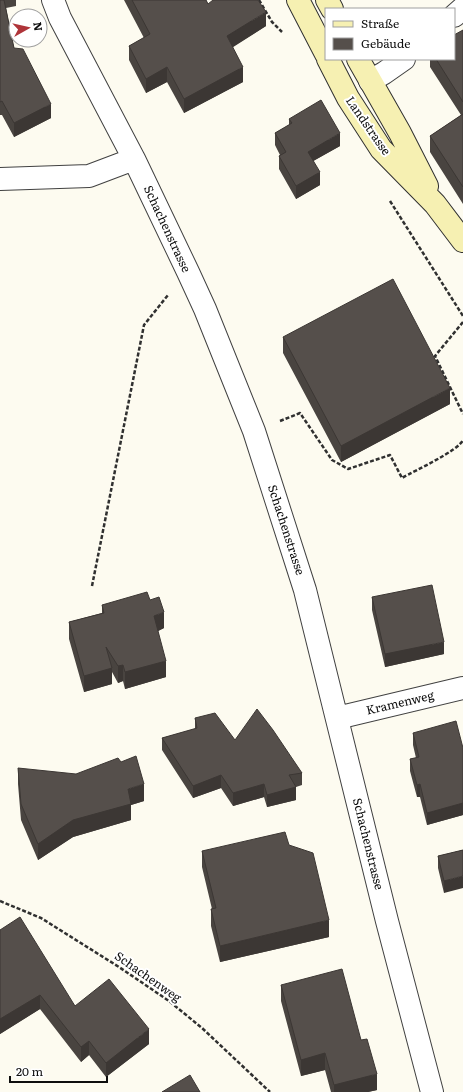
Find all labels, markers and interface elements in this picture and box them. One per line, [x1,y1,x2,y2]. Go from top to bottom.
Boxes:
north arrow [8,8,48,48]
legend [325,8,455,60]
text: Straße [361,14,399,32]
text: N [30,21,47,32]
text: Gebäude [361,34,410,52]
street label: Landstrasse [342,92,396,159]
street label: Schachenstrasse [140,182,196,275]
street label: Schachenstrasse [264,482,310,577]
street label: Kramenweg [364,685,436,719]
street label: Schachenstrasse [349,796,389,892]
street label: Schachenweg [112,946,186,1006]
scale bar [10,1058,107,1084]
text: 20 m [16,1062,43,1080]

